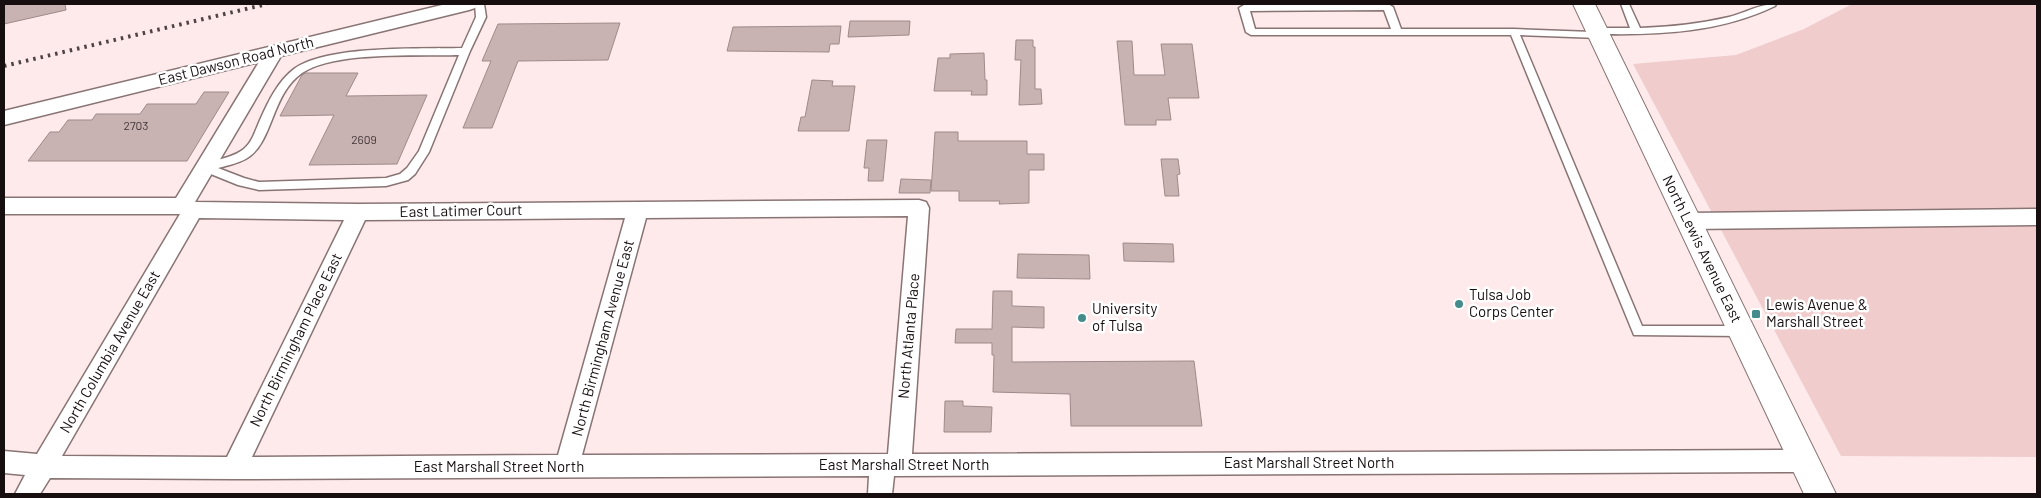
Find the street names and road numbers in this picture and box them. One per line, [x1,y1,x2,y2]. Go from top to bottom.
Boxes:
street label: East Dawson Road North [156,32,315,88]
street label: North Lewis Avenue East [1659,172,1746,325]
street label: East Latimer Court [399,200,523,220]
street label: North Birmingham Avenue East [567,237,637,438]
street label: North Birmingham Place East [245,250,345,429]
street label: North Columbia Avenue East [55,267,163,436]
street label: North Atlanta Place [894,272,922,399]
street label: East Marshall Street North [1224,453,1394,471]
street label: East Marshall Street North [819,455,989,473]
street label: East Marshall Street North [414,457,584,475]

